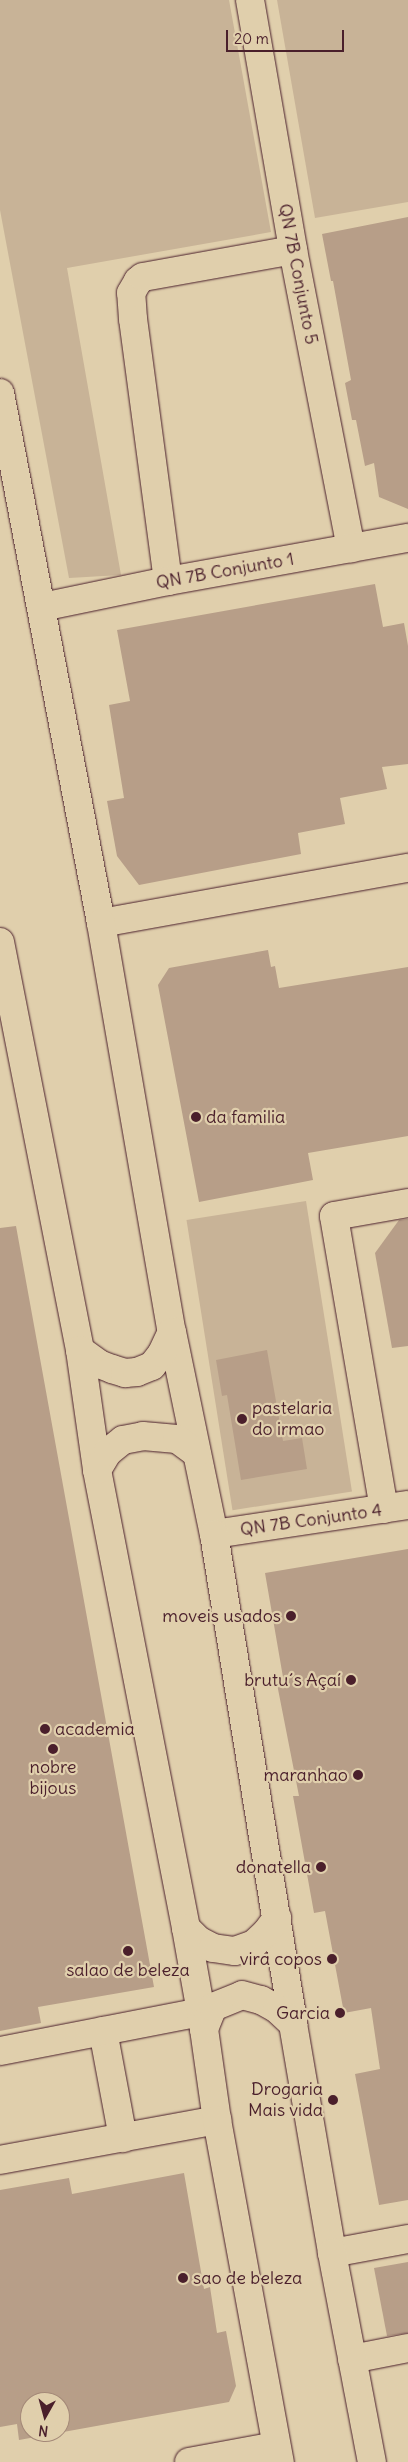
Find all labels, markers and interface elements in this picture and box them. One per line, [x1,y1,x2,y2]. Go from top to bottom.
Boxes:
scale bar [228,20,346,52]
text: 20 m [234,29,269,48]
street label: QN 7B Conjunto 5 [274,202,322,346]
street label: QN 7B Conjunto 1 [154,548,296,594]
place label: da familia [206,1106,285,1128]
marker: da familia [190,1111,202,1123]
place label: pastelaria do irmao [252,1398,332,1440]
marker: pastelaria do irmao [236,1413,248,1425]
street label: QN 7B Conjunto 4 [239,1499,383,1541]
place label: moveis usados [162,1605,281,1627]
marker: moveis usados [285,1610,297,1622]
place label: brutu´s Açaí [244,1669,341,1691]
marker: brutu´s Açaí [345,1674,357,1686]
place label: academia [55,1718,135,1740]
marker: academia [39,1723,51,1735]
marker: nobre bijous [47,1743,59,1755]
place label: nobre bijous [30,1757,76,1800]
place label: maranhao [263,1764,348,1786]
marker: maranhao [352,1769,364,1781]
place label: donatella [236,1856,311,1878]
marker: donatella [315,1861,327,1873]
marker: salao de beleza [122,1945,134,1957]
place label: vira copos [240,1948,322,1970]
marker: vira copos [326,1953,338,1965]
place label: salao de beleza [66,1959,190,1981]
place label: Garcia [276,2002,330,2024]
marker: Garcia [334,2007,346,2019]
place label: Drogaria Mais vida [248,2079,323,2122]
marker: Drogaria Mais vida [327,2094,339,2106]
place label: sao de beleza [193,2267,302,2289]
marker: sao de beleza [177,2272,189,2284]
north arrow [20,2392,70,2442]
text: N [37,2421,49,2440]

